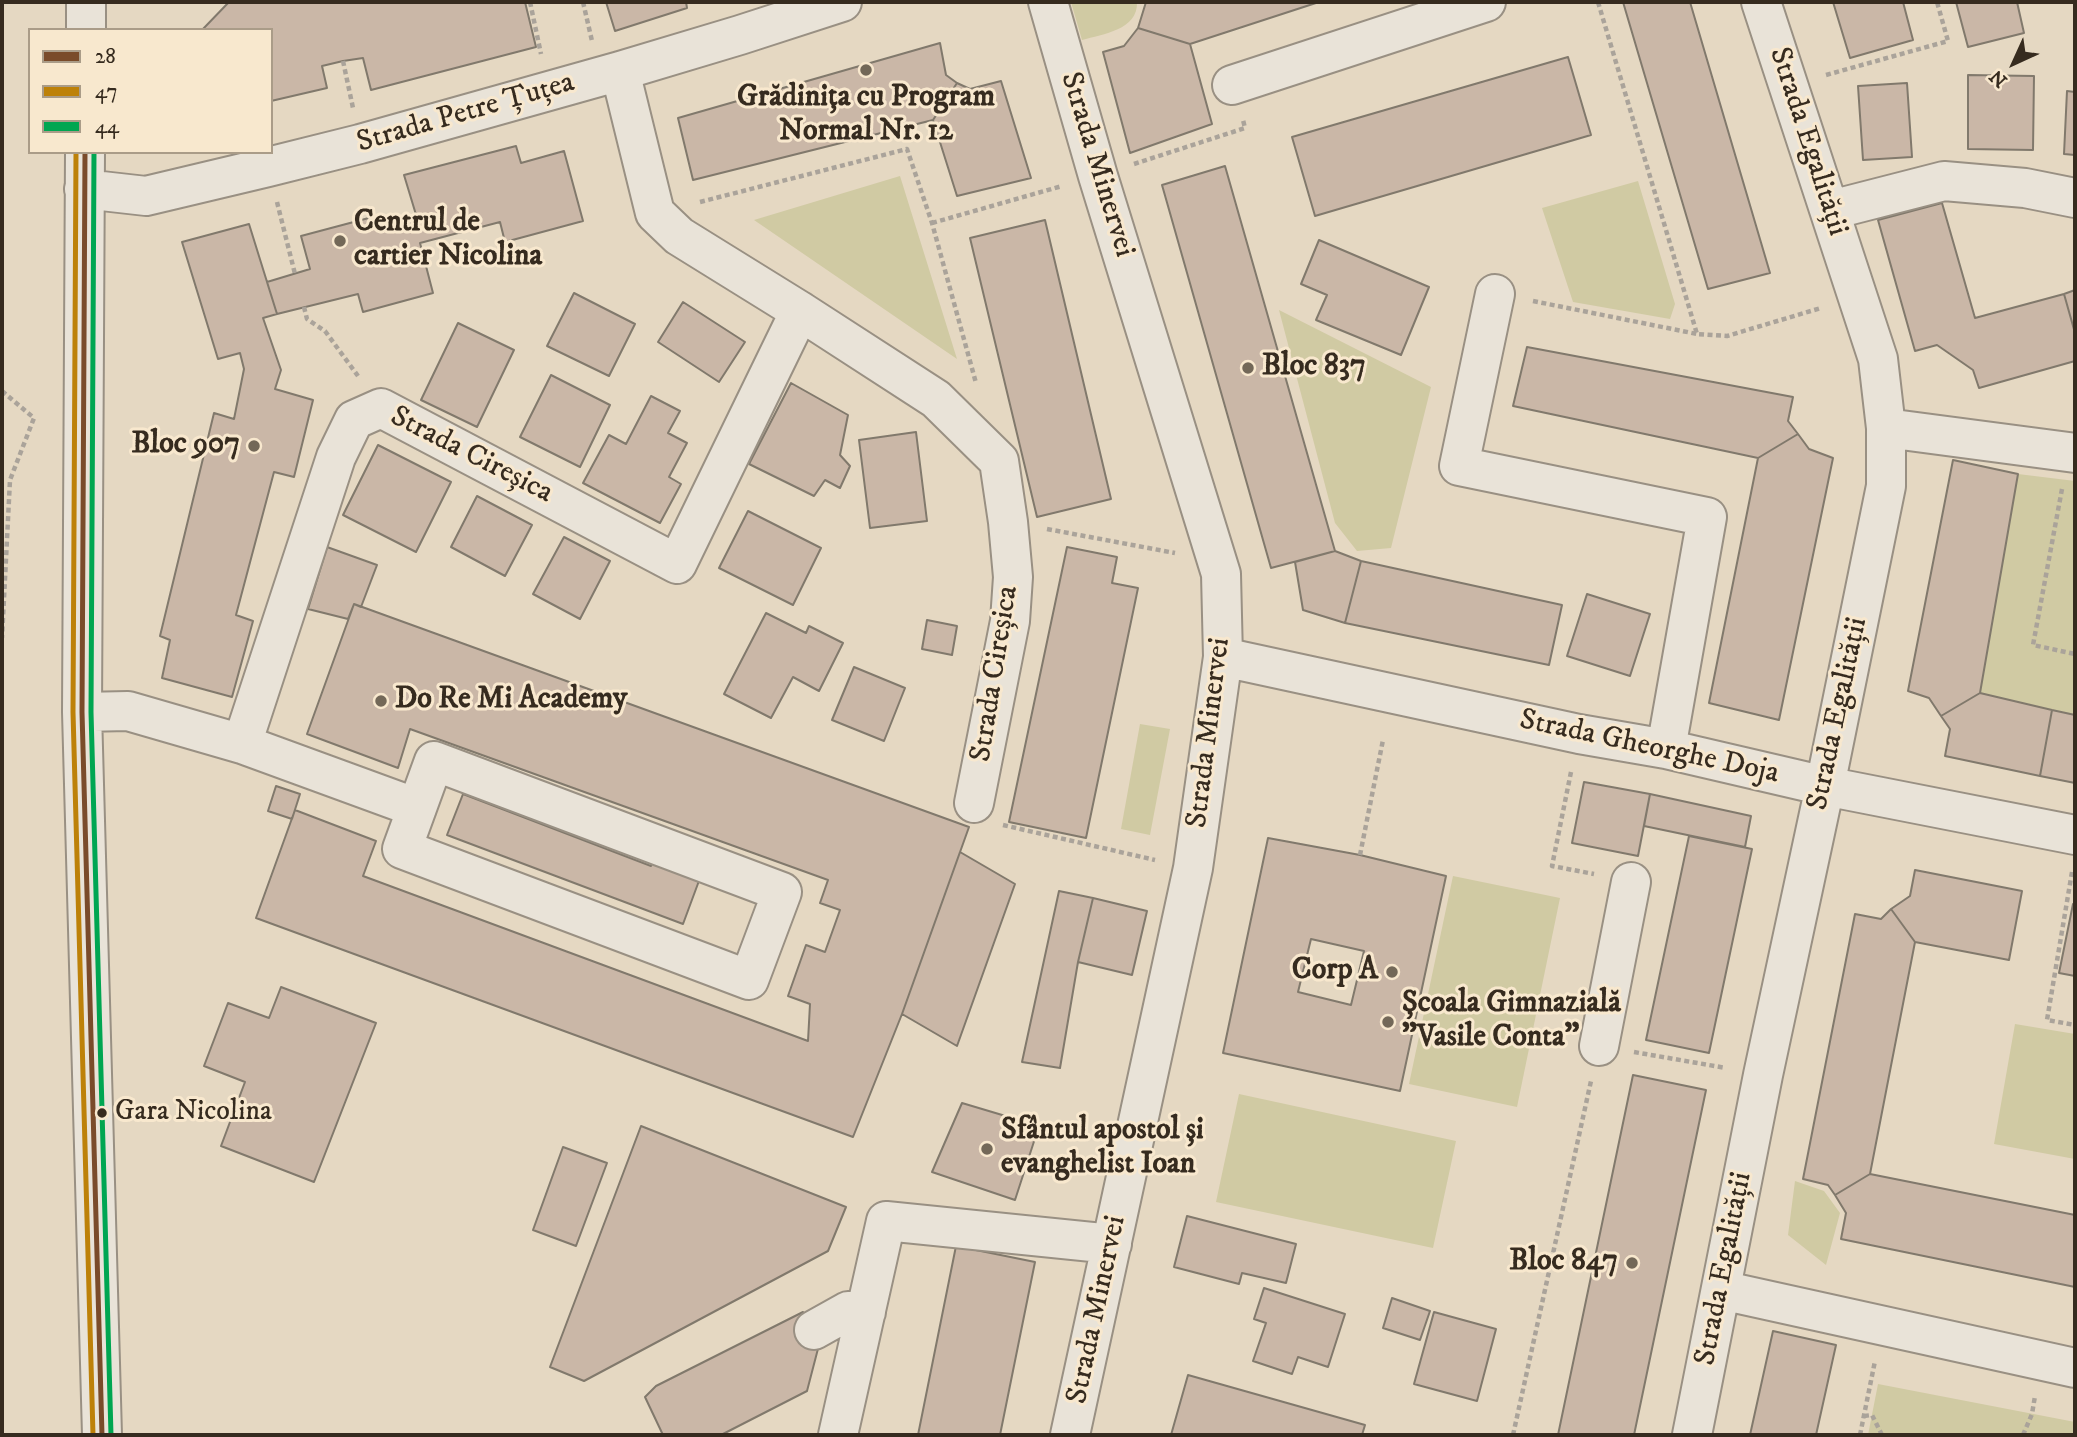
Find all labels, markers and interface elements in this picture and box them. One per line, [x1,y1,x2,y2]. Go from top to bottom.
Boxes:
legend [28,28,273,154]
north arrow [1979,28,2049,98]
street label: Strada Egalității [1760,43,1854,241]
text: 28 [95,44,116,70]
marker: Grădinița cu Program Normal Nr. 12 [858,62,874,78]
text: N [1985,65,2012,92]
street label: Strada Petre Țuțea [353,66,579,162]
street label: Strada Minervei [1051,68,1141,262]
text: 47 [95,79,117,105]
place label: Grădinița cu Program Normal Nr. 12 [737,81,995,152]
text: 44 [95,114,119,140]
place label: Centrul de cartier Nicolina [354,206,542,276]
marker: Centrul de cartier Nicolina [332,233,348,249]
place label: Bloc 837 [1262,350,1366,386]
marker: Bloc 837 [1240,360,1256,376]
street label: Strada Cireșica [384,400,558,512]
place label: Bloc 907 [131,428,240,464]
marker: Bloc 907 [246,438,262,454]
street label: Strada Cireșica [964,583,1028,765]
street label: Strada Egalității [1801,614,1877,814]
street label: Strada Minervei [1180,636,1240,830]
place label: Do Re Mi Academy [395,683,627,719]
marker: Do Re Mi Academy [373,693,389,709]
street label: Strada Gheorghe Doja [1516,703,1782,793]
place label: Corp A [1292,954,1378,990]
marker: Corp A [1384,964,1400,980]
place label: Școala Gimnazială "Vasile Conta" [1402,987,1621,1058]
marker: Școala Gimnazială "Vasile Conta" [1380,1014,1396,1030]
place label: Gara Nicolina [115,1096,272,1130]
marker: Gara Nicolina [95,1106,109,1120]
place label: Sfântul apostol și evanghelist Ioan [1001,1114,1204,1184]
marker: Sfântul apostol și evanghelist Ioan [979,1141,995,1157]
street label: Strada Egalității [1689,1169,1761,1369]
street label: Strada Minervei [1060,1213,1136,1407]
place label: Bloc 847 [1509,1245,1618,1281]
marker: Bloc 847 [1624,1255,1640,1271]

